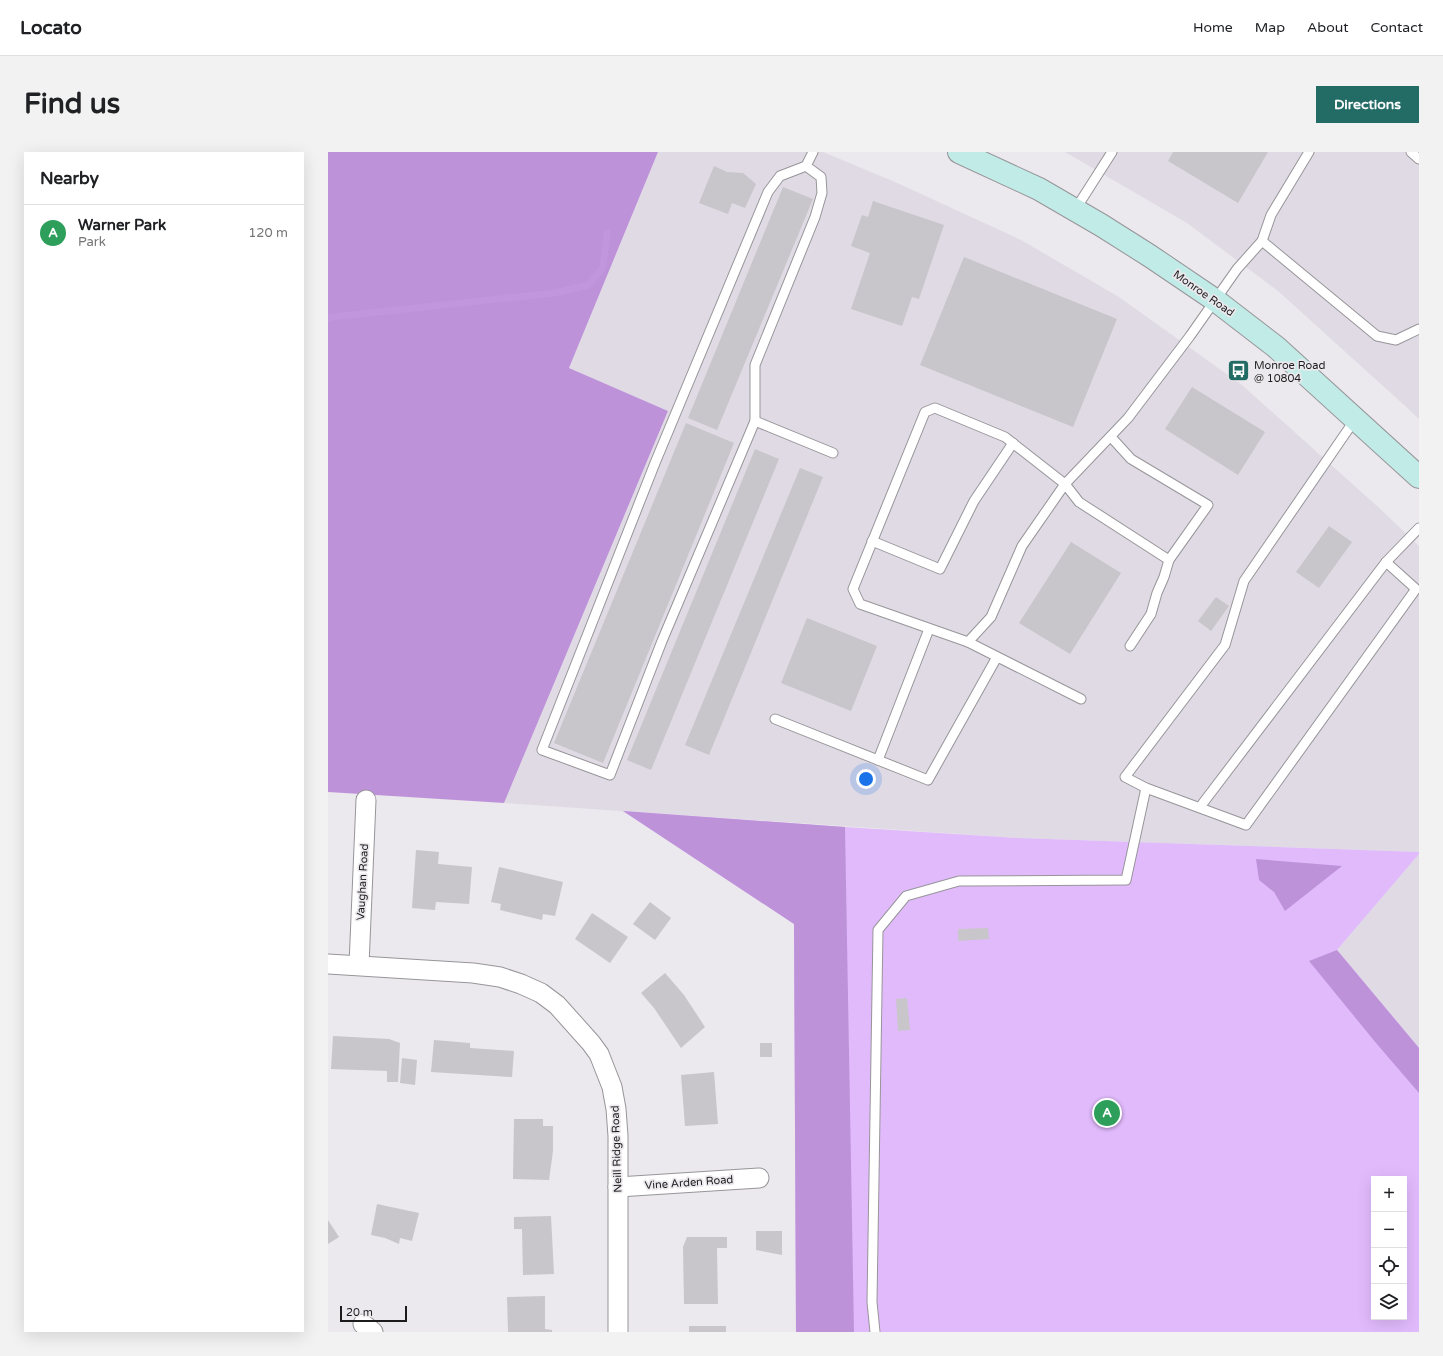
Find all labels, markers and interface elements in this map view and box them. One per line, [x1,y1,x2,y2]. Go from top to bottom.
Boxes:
text: Locato [20,17,82,39]
text: Home [1193,19,1233,36]
text: Map [1255,19,1285,36]
text: About [1307,19,1349,36]
text: Contact [1371,19,1423,36]
button: Directions [1316,86,1419,123]
text: Find us [24,87,120,121]
text: Nearby [40,168,99,189]
text: Warner Park [78,216,166,234]
text: A [48,225,58,241]
text: 120 m [248,225,288,241]
text: Park [78,234,106,250]
street label: Monroe Road [1171,268,1237,319]
bus stop icon: Monroe Road @ 10804 [1226,358,1252,384]
place label: Monroe Road @ 10804 [1254,359,1325,385]
your location [856,769,876,789]
street label: Vaughan Road [354,843,371,921]
pin: A [1094,1098,1120,1128]
street label: Neill Ridge Road [608,1105,625,1193]
street label: Vine Arden Road [644,1173,734,1192]
map controls [1371,1176,1407,1320]
button: + [1371,1176,1407,1212]
button: − [1371,1212,1407,1248]
button: locate [1371,1248,1407,1284]
button: layers [1371,1284,1407,1320]
scale bar [340,1304,407,1323]
text: 20 m [346,1306,373,1319]

